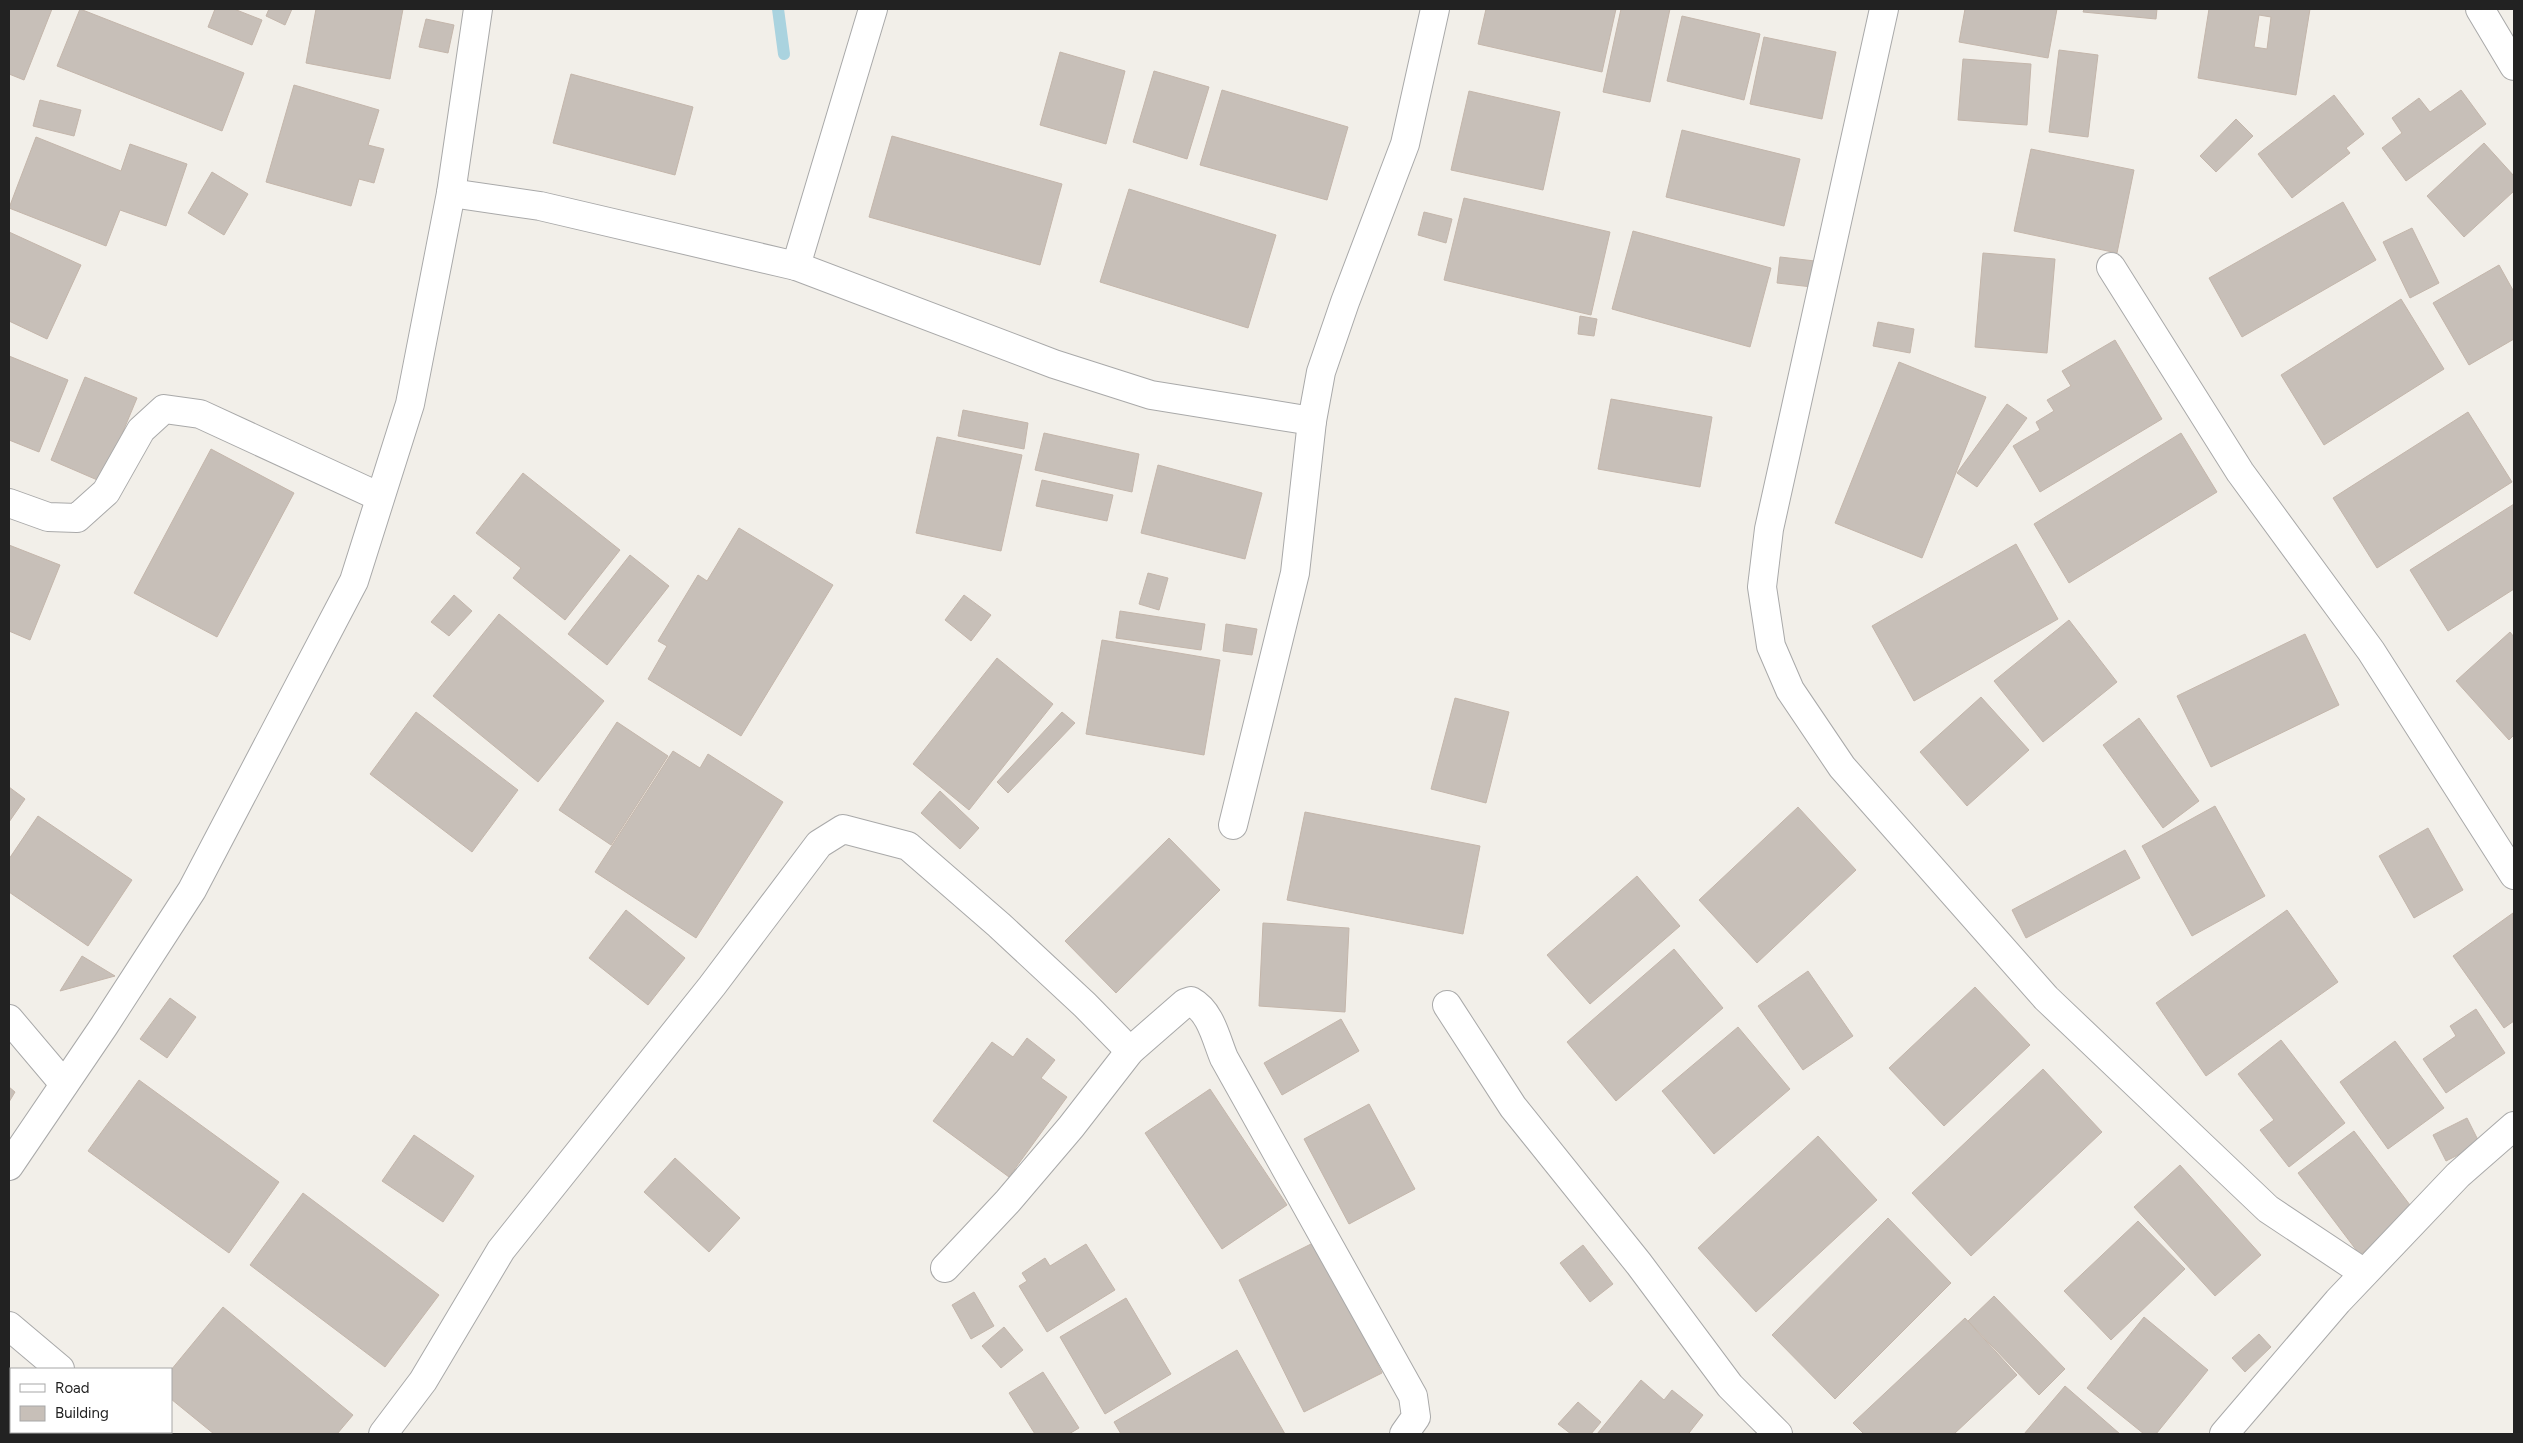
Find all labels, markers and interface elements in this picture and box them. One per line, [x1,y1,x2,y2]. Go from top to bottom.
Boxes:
legend [10,1368,172,1433]
text: Road [55,1379,90,1397]
text: Building [55,1404,109,1422]

